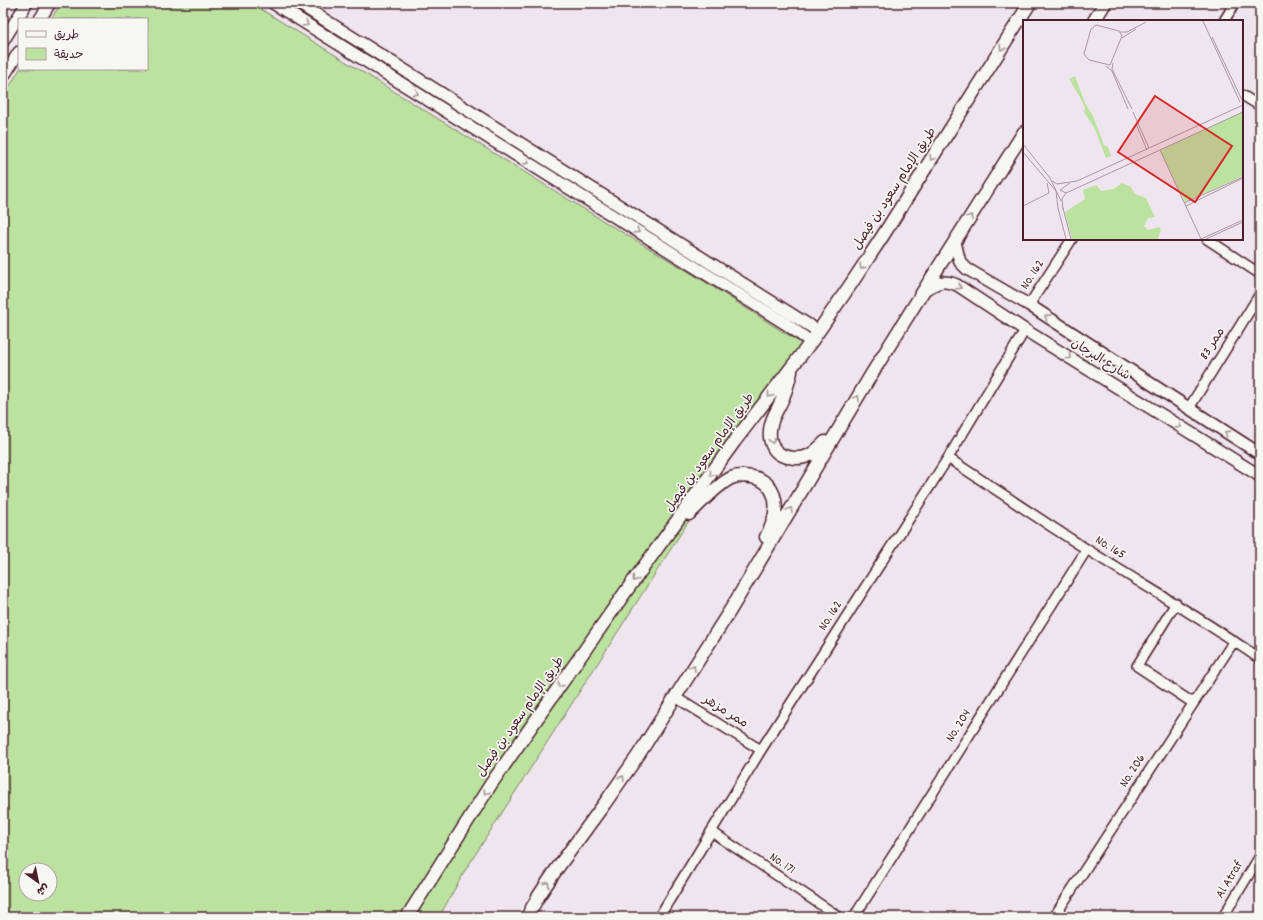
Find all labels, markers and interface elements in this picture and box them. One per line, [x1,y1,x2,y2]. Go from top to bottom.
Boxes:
legend [18,18,148,70]
one-way arrow [302,19,309,26]
inset map [1023,20,1243,240]
text: طريق [54,27,79,44]
one-way arrow [999,44,1007,51]
text: حديقة [54,47,83,64]
one-way arrow [412,88,419,95]
street label: طريق الإمام سعود بن فيصل [848,124,942,254]
one-way arrow [930,153,937,160]
one-way arrow [522,157,529,164]
one-way arrow [966,214,973,221]
one-way arrow [633,226,640,234]
street label: No. 162 [1016,256,1050,294]
one-way arrow [859,263,867,270]
one-way arrow [955,283,963,290]
one-way arrow [1044,314,1051,322]
street label: ممر 83 [1196,324,1230,364]
street label: شارع البرجان [1067,334,1133,386]
one-way arrow [1065,352,1072,360]
street label: طريق الإمام سعود بن فيصل [660,390,760,516]
one-way arrow [768,391,775,398]
one-way arrow [852,395,859,402]
one-way arrow [1175,421,1182,428]
one-way arrow [1224,430,1231,437]
one-way arrow [767,437,775,444]
one-way arrow [710,469,717,476]
one-way arrow [785,507,792,514]
street label: No. 165 [1091,531,1129,565]
one-way arrow [632,575,640,582]
street label: No. 162 [814,597,848,635]
street label: طريق الإمام سعود بن فيصل [472,653,570,781]
one-way arrow [688,666,695,673]
one-way arrow [557,681,565,688]
street label: ممر مزهر [698,690,752,734]
street label: No. 204 [942,706,976,746]
street label: No. 206 [1115,751,1151,791]
one-way arrow [617,775,625,782]
one-way arrow [483,787,490,794]
street label: No. 171 [765,848,799,880]
street label: Al Atraf [1211,857,1249,902]
north arrow [18,862,58,902]
text: ش [33,879,52,899]
one-way arrow [542,881,549,888]

